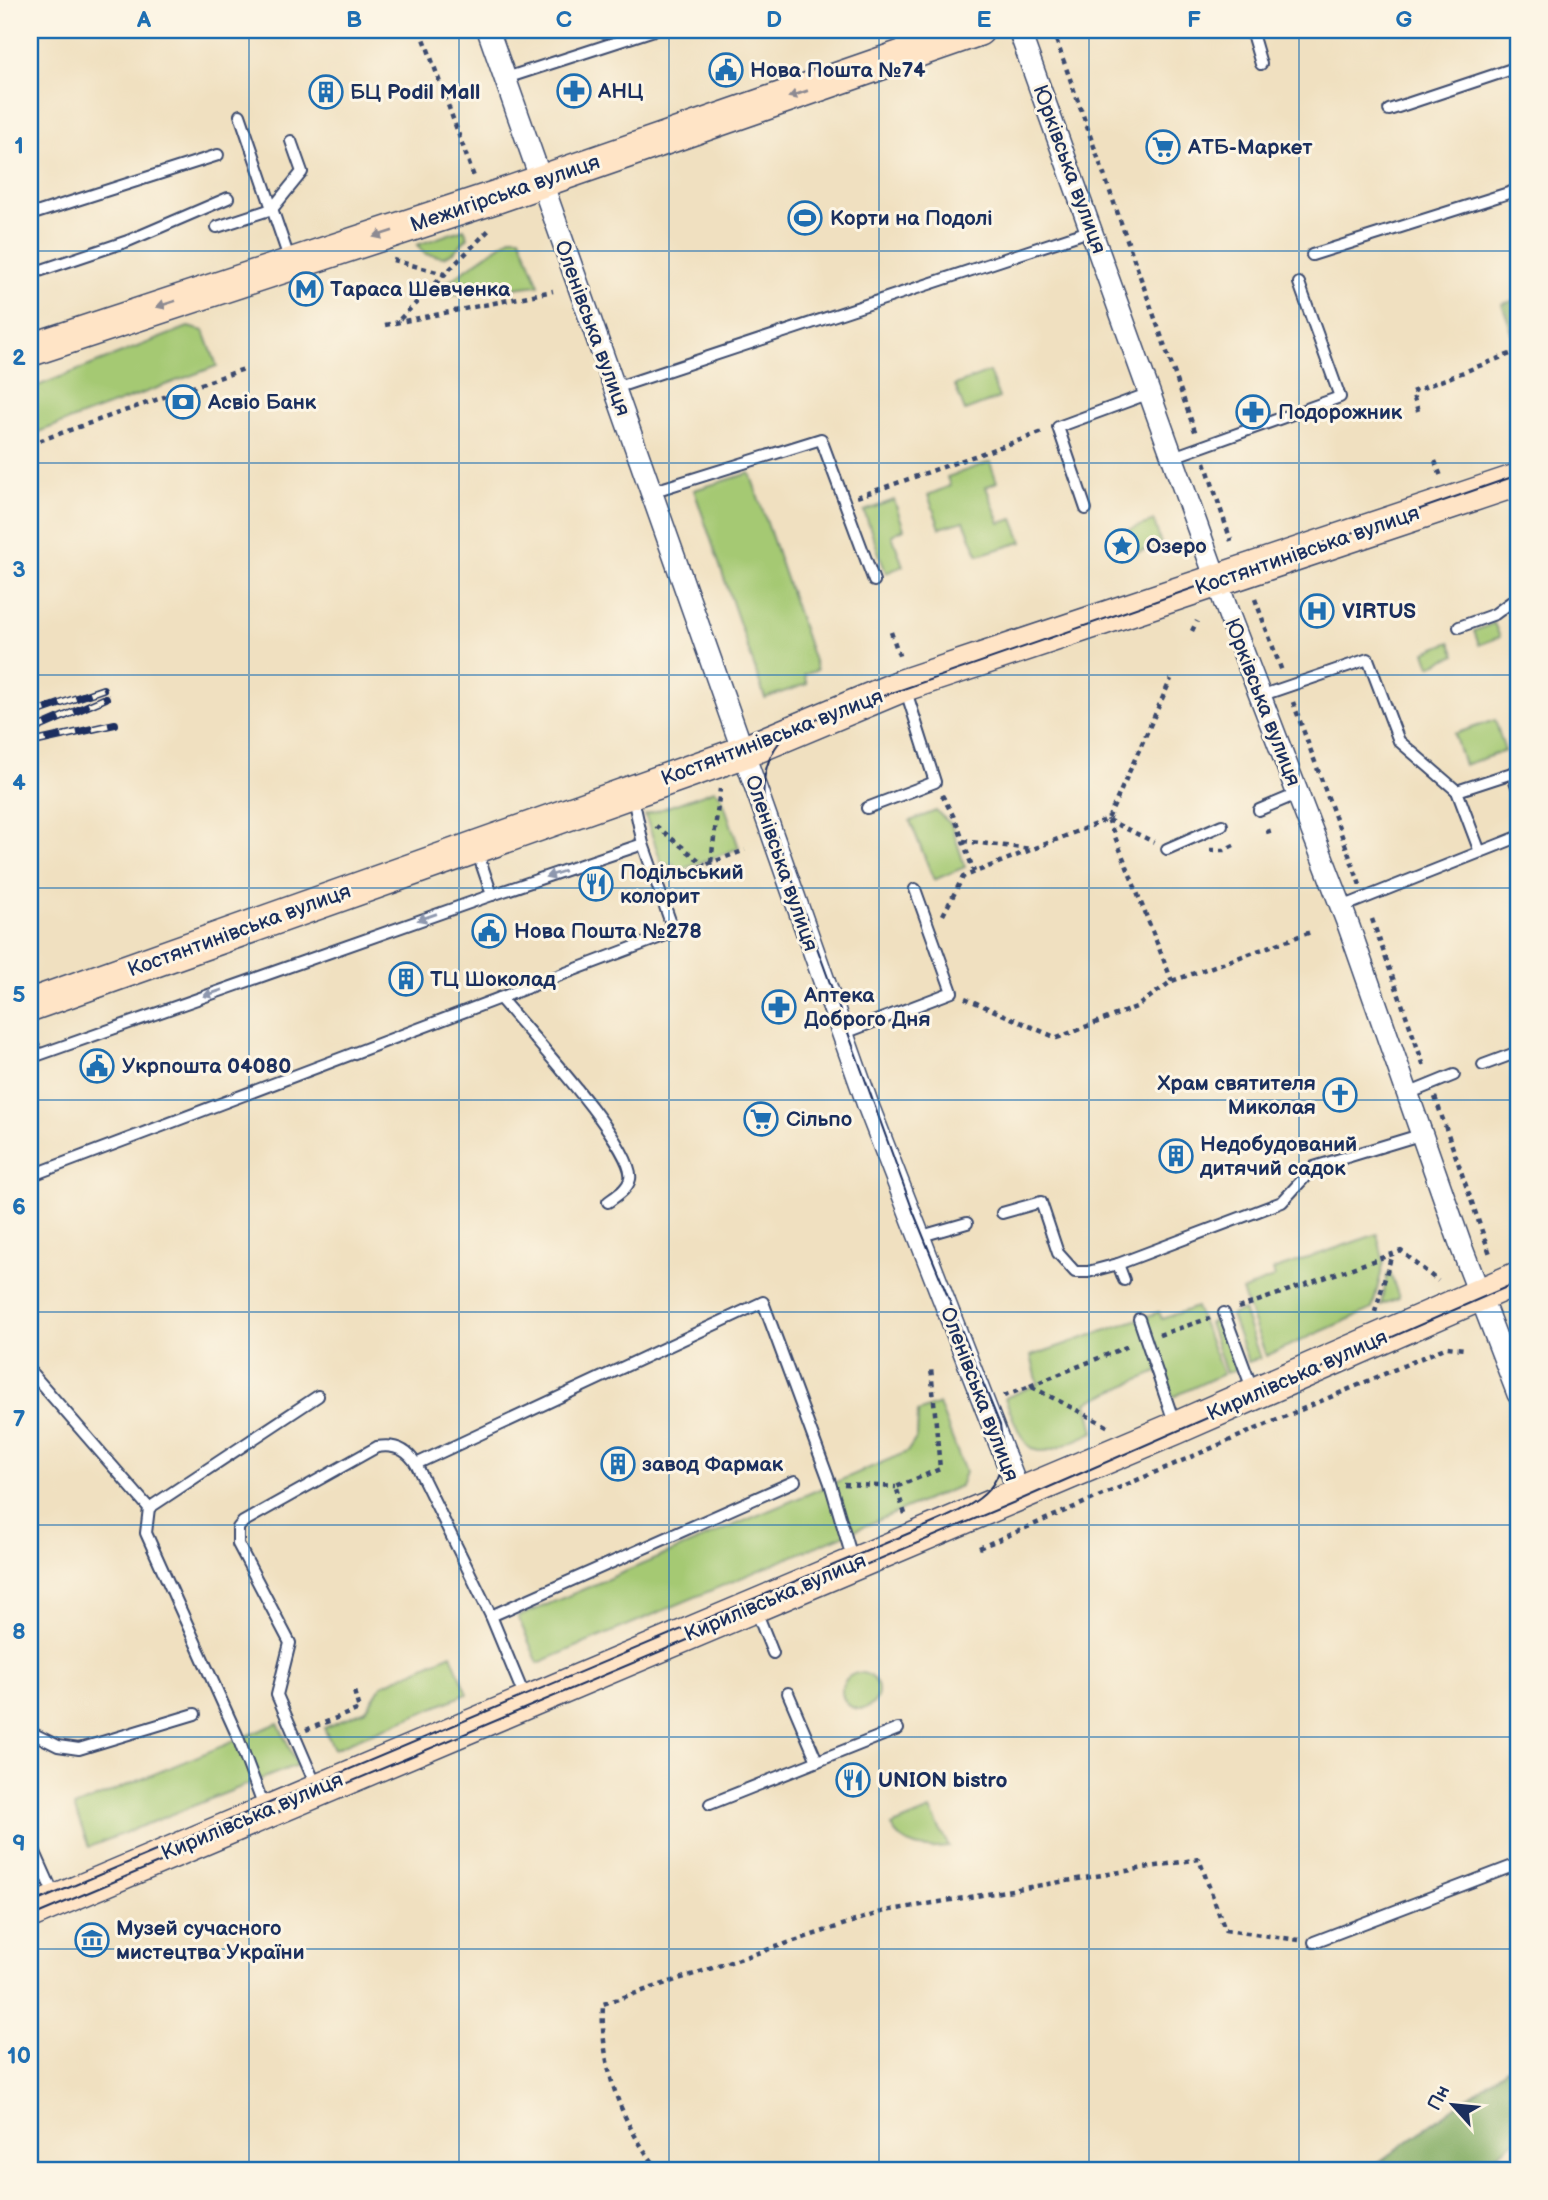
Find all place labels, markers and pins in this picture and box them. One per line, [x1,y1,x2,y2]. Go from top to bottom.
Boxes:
public building icon: Нова Пошта №74 [707,51,745,89]
place label: Нова Пошта №74 [750,58,926,83]
pharmacy icon: АНЦ [555,72,593,110]
building icon: БЦ Podil Mall [307,73,345,111]
place label: АНЦ [597,79,644,104]
place label: БЦ Podil Mall [350,80,480,105]
supermarket icon: АТБ-Маркет [1144,128,1182,166]
place label: АТБ-Маркет [1187,135,1312,160]
sports icon: Корти на Подолі [786,199,824,237]
place label: Корти на Подолі [830,206,993,231]
metro station icon: Тараса Шевченка [287,270,325,308]
place label: Тараса Шевченка [330,277,511,302]
bank icon: Асвіо Банк [164,383,202,421]
place label: Асвіо Банк [207,390,317,415]
pharmacy icon: Подорожник [1234,393,1272,431]
place label: Подорожник [1278,400,1403,425]
place icon: Озеро [1103,527,1141,565]
place label: Озеро [1146,534,1207,559]
hospital icon: VIRTUS [1298,592,1336,630]
place label: VIRTUS [1342,599,1416,624]
place label: Подільський колорит [620,860,744,909]
restaurant icon: Подільський колорит [577,865,615,903]
public building icon: Нова Пошта №278 [470,912,508,950]
place label: Нова Пошта №278 [514,919,702,944]
building icon: ТЦ Шоколад [387,960,425,998]
place label: ТЦ Шоколад [430,967,556,992]
place label: Аптека Доброго Дня [803,983,931,1032]
pharmacy icon: Аптека Доброго Дня [760,988,798,1026]
public building icon: Укрпошта 04080 [78,1047,116,1085]
place label: Укрпошта 04080 [122,1054,291,1079]
place label: Храм святителя Миколая [1156,1071,1316,1120]
church icon: Храм святителя Миколая [1321,1076,1359,1114]
supermarket icon: Сільпо [742,1100,780,1138]
place label: Сільпо [786,1107,852,1132]
place label: Недобудований дитячий садок [1199,1132,1357,1181]
building icon: Недобудований дитячий садок [1157,1137,1195,1175]
building icon: завод Фармак [599,1445,637,1483]
place label: завод Фармак [642,1452,784,1477]
restaurant icon: UNION bistro [834,1761,872,1799]
place label: UNION bistro [878,1768,1007,1793]
place label: Музей сучасного мистецтва України [116,1916,305,1965]
museum icon: Музей сучасного мистецтва України [73,1921,111,1959]

